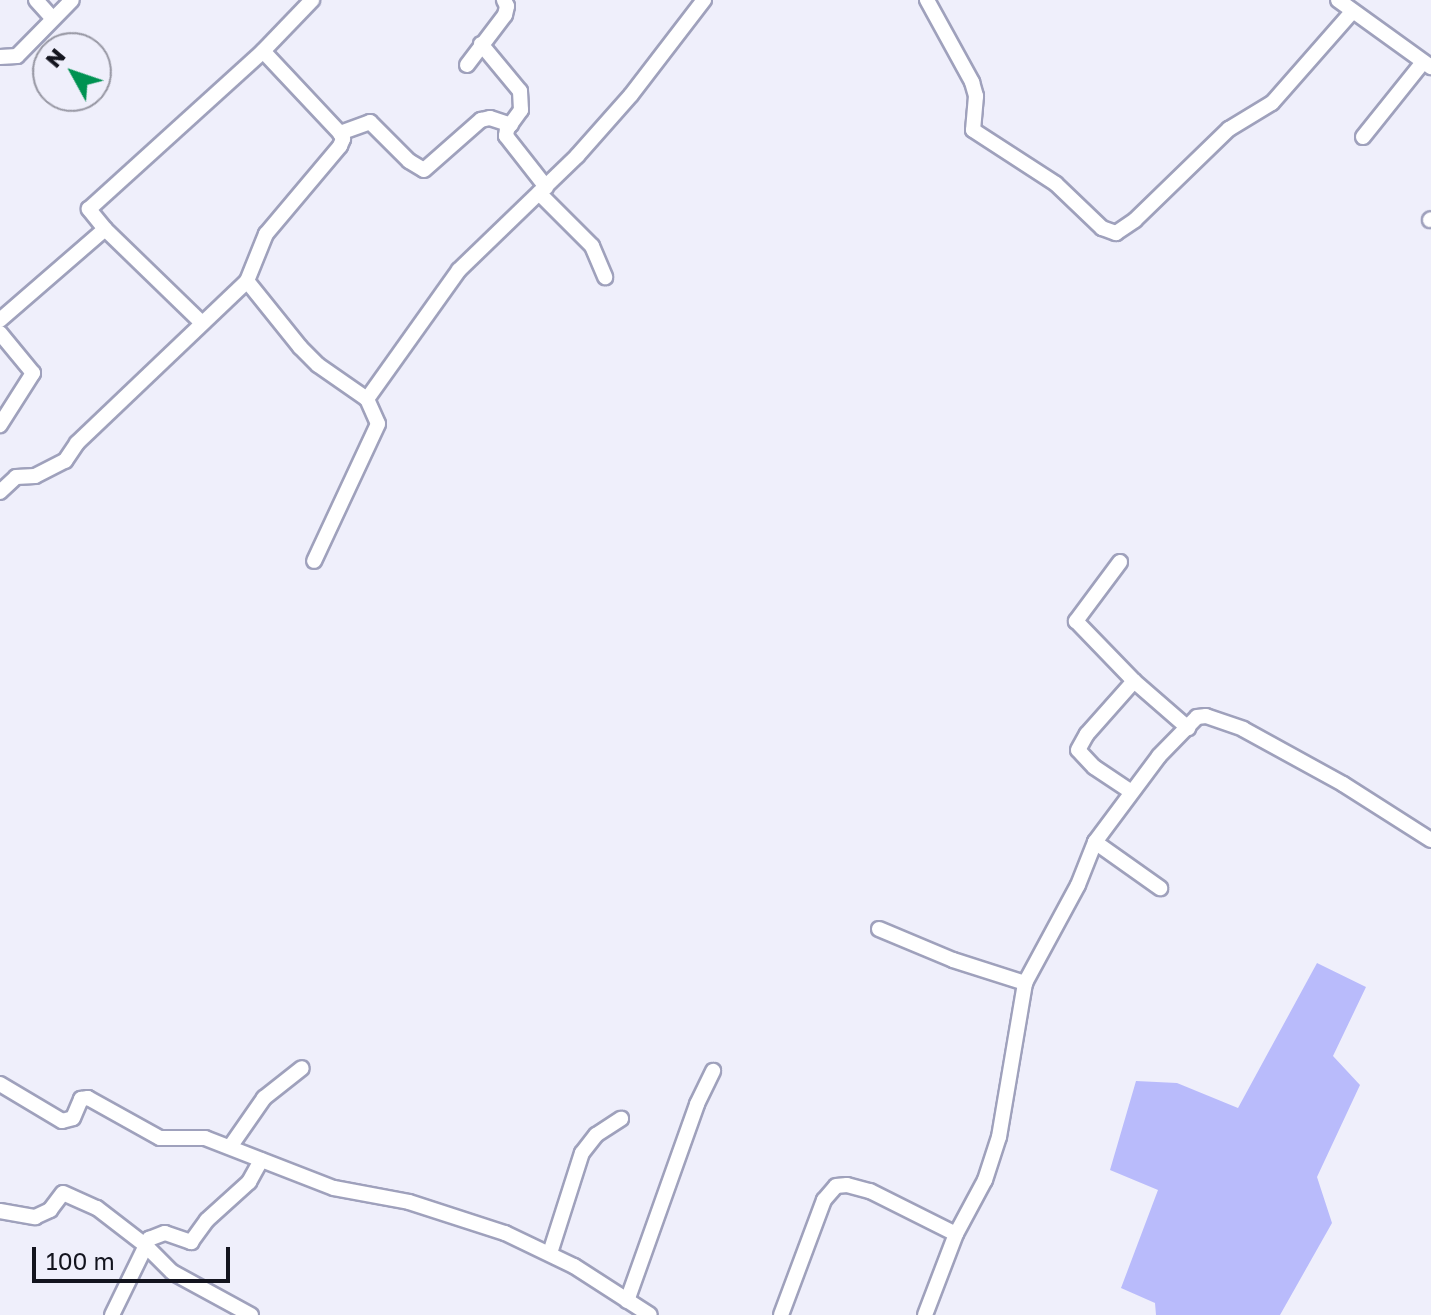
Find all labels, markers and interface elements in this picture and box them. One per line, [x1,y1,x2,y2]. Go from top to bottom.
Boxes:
north arrow [32,32,112,112]
text: N [39,42,70,73]
scale bar [36,1231,234,1281]
text: 100 m [46,1246,115,1275]

